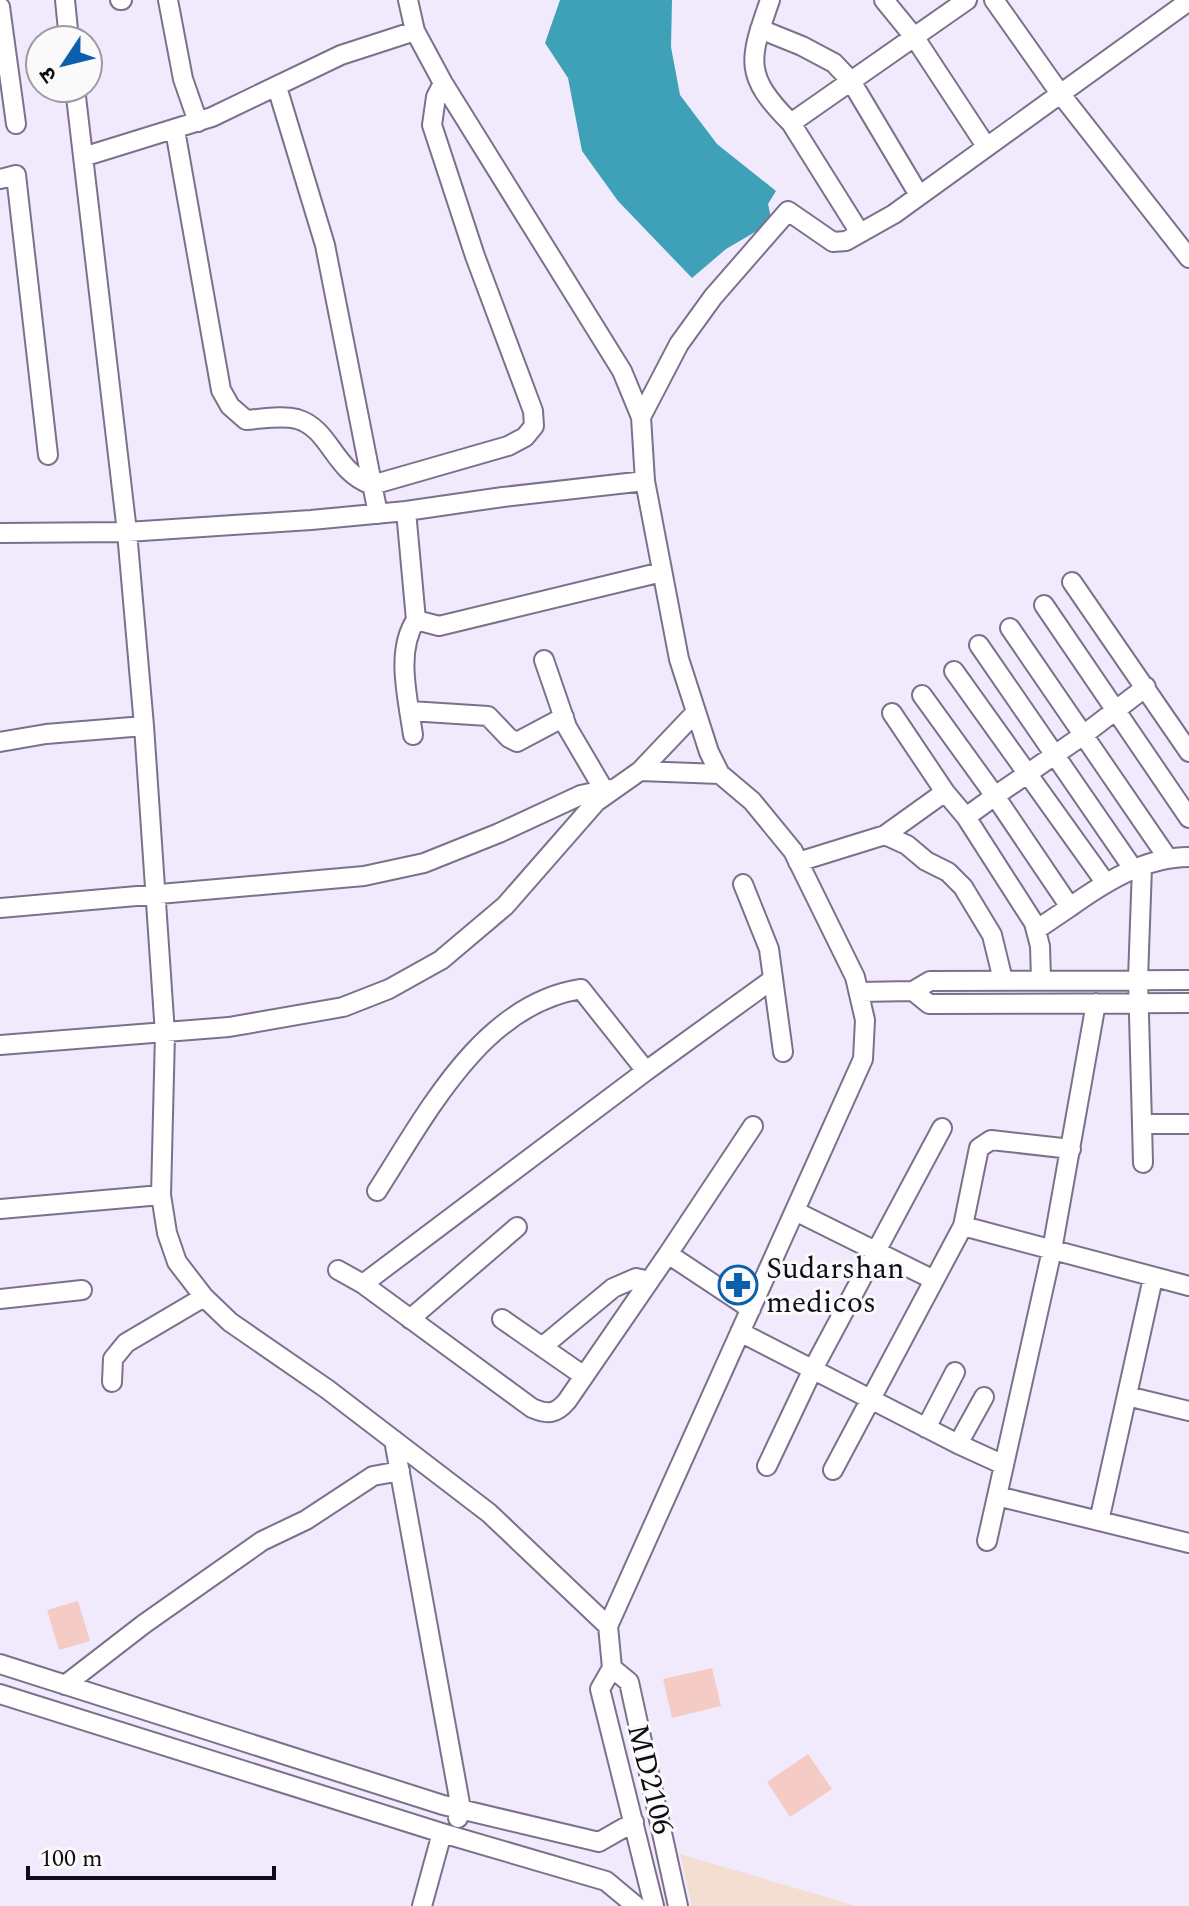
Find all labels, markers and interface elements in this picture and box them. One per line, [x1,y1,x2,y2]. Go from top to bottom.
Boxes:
north arrow [24,24,104,104]
text: उ [31,59,66,89]
place label: Sudarshan medicos [766,1246,905,1326]
pharmacy icon: Sudarshan medicos [717,1264,759,1306]
street label: MD2106 [614,1719,686,1839]
scale bar [28,1830,274,1880]
text: 100 m [40,1841,103,1877]

